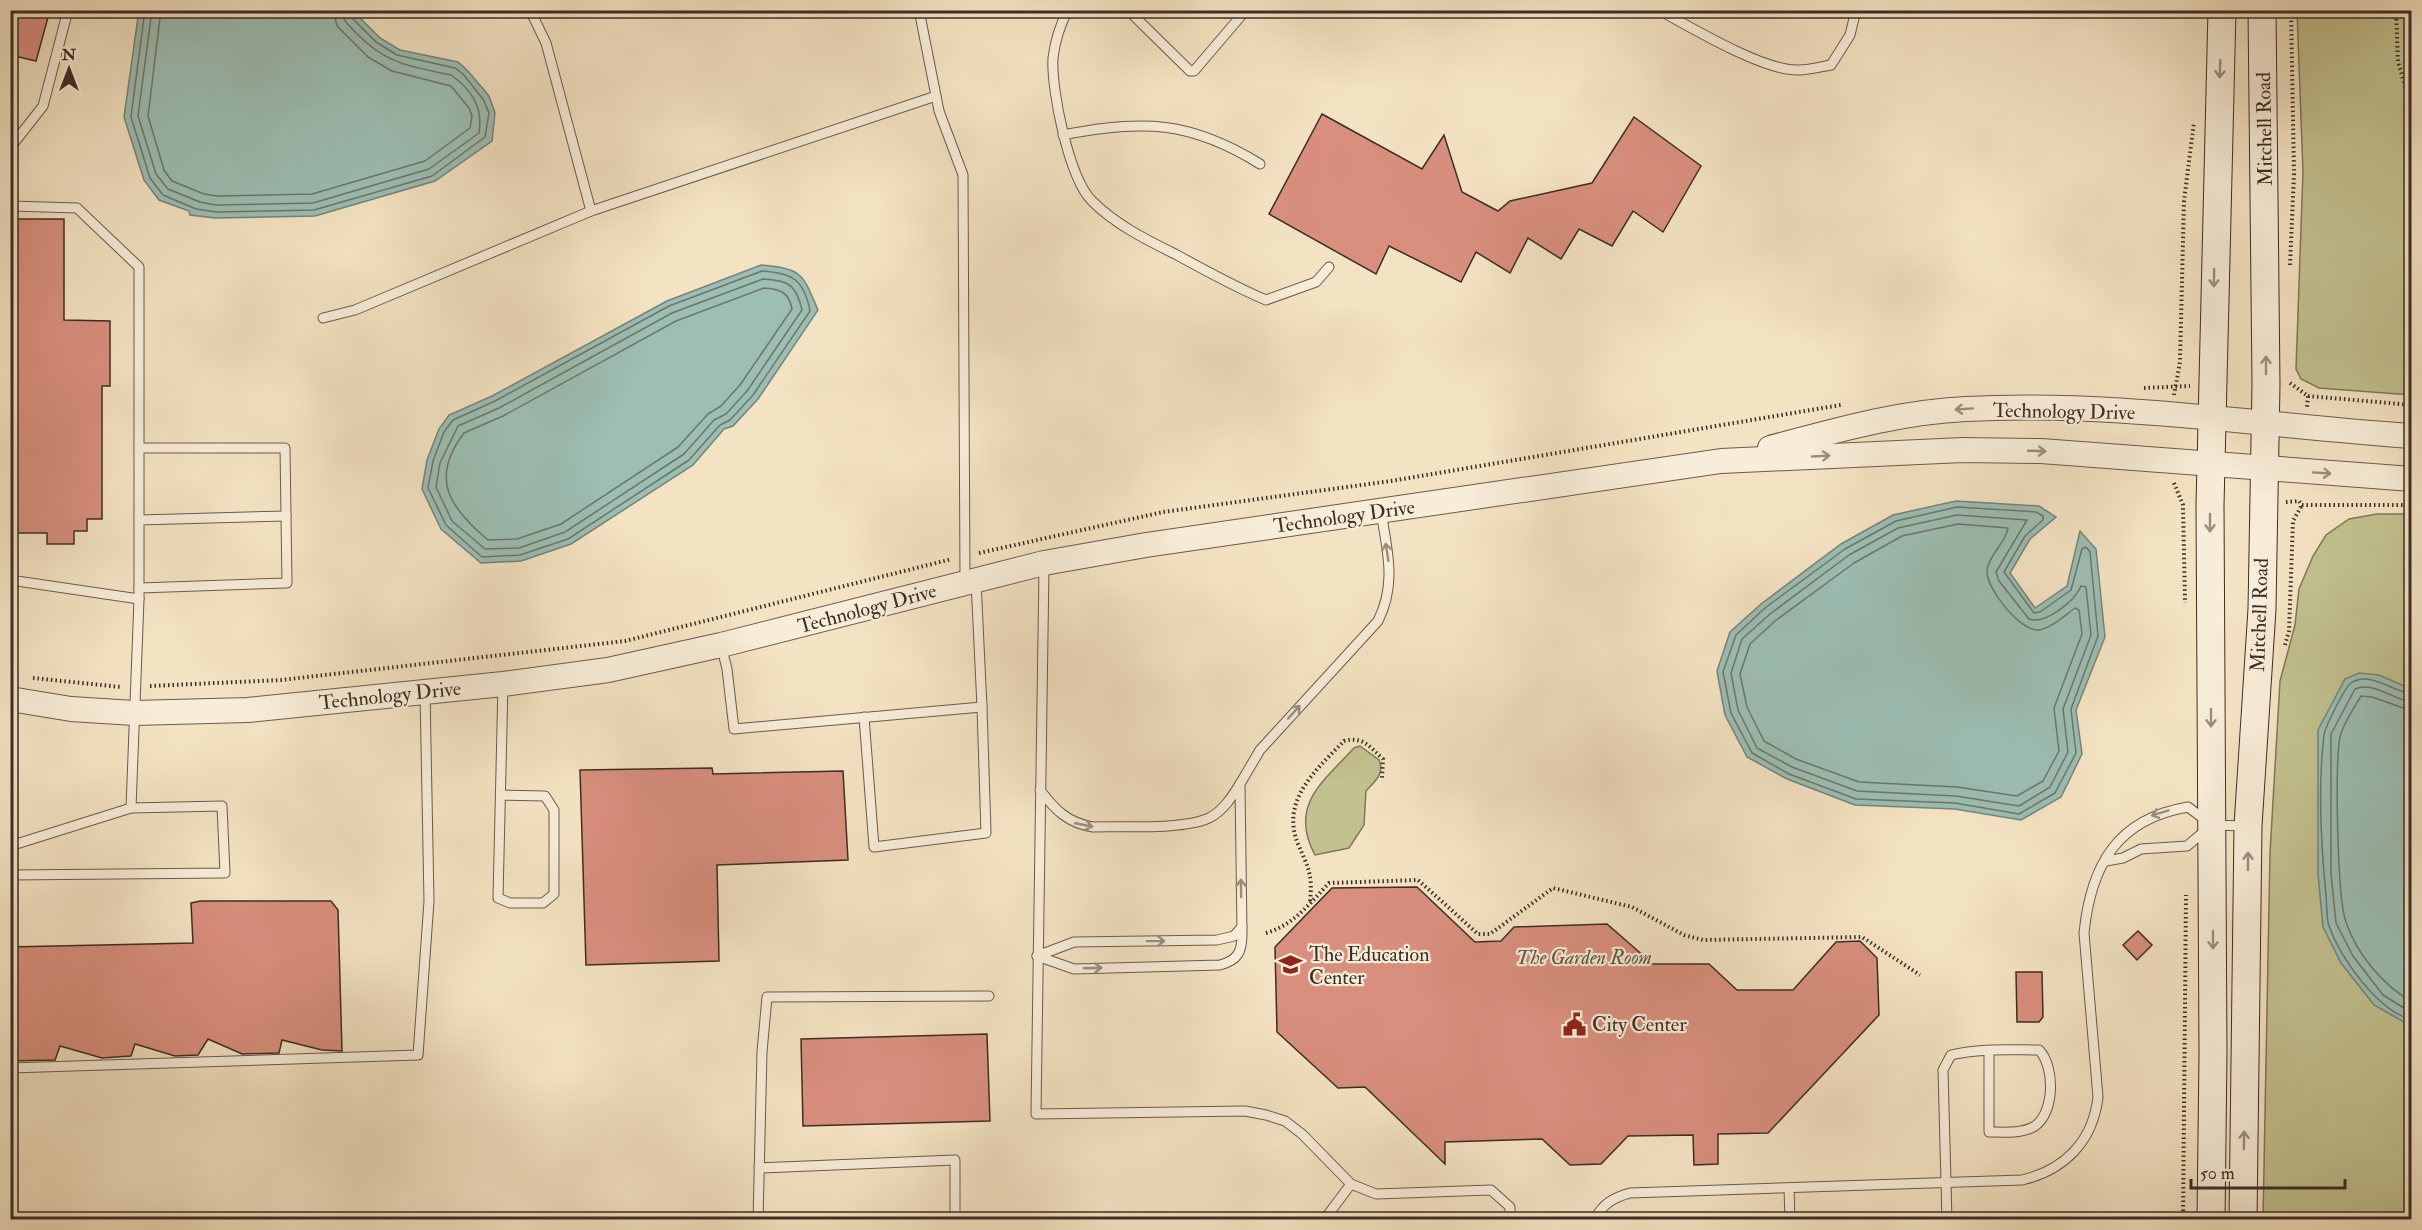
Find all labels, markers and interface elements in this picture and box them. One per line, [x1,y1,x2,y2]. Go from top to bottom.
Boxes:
north arrow [39,39,99,99]
text: N [61,45,77,65]
one-way arrow [2215,58,2226,78]
street label: Mitchell Road [2251,72,2278,186]
one-way arrow [2208,268,2220,288]
one-way arrow [2260,355,2272,375]
street label: Technology Drive [1993,398,2135,425]
one-way arrow [1955,404,1975,415]
one-way arrow [2027,445,2047,457]
one-way arrow [1811,450,1831,461]
one-way arrow [2311,468,2331,479]
street label: Technology Drive [1272,494,1416,539]
one-way arrow [2204,513,2216,533]
one-way arrow [1381,543,1392,562]
street label: Mitchell Road [2245,557,2274,672]
street label: Technology Drive [795,578,939,639]
street label: Technology Drive [318,676,462,715]
one-way arrow [1287,704,1302,719]
one-way arrow [2206,708,2217,728]
one-way arrow [2151,808,2170,819]
one-way arrow [1074,820,1094,831]
one-way arrow [2242,852,2253,872]
one-way arrow [1235,879,1247,898]
one-way arrow [2207,929,2219,949]
one-way arrow [1146,935,1166,947]
place label: The Education Center [1309,942,1429,990]
park label: The Garden Room [1516,945,1652,970]
school or university icon: The Education Center [1278,952,1304,978]
one-way arrow [1083,962,1103,974]
public building icon: City Center [1561,1011,1587,1037]
place label: City Center [1592,1012,1687,1037]
one-way arrow [2238,1131,2250,1151]
scale bar [2191,1152,2346,1190]
text: 50 m [2200,1162,2235,1185]

